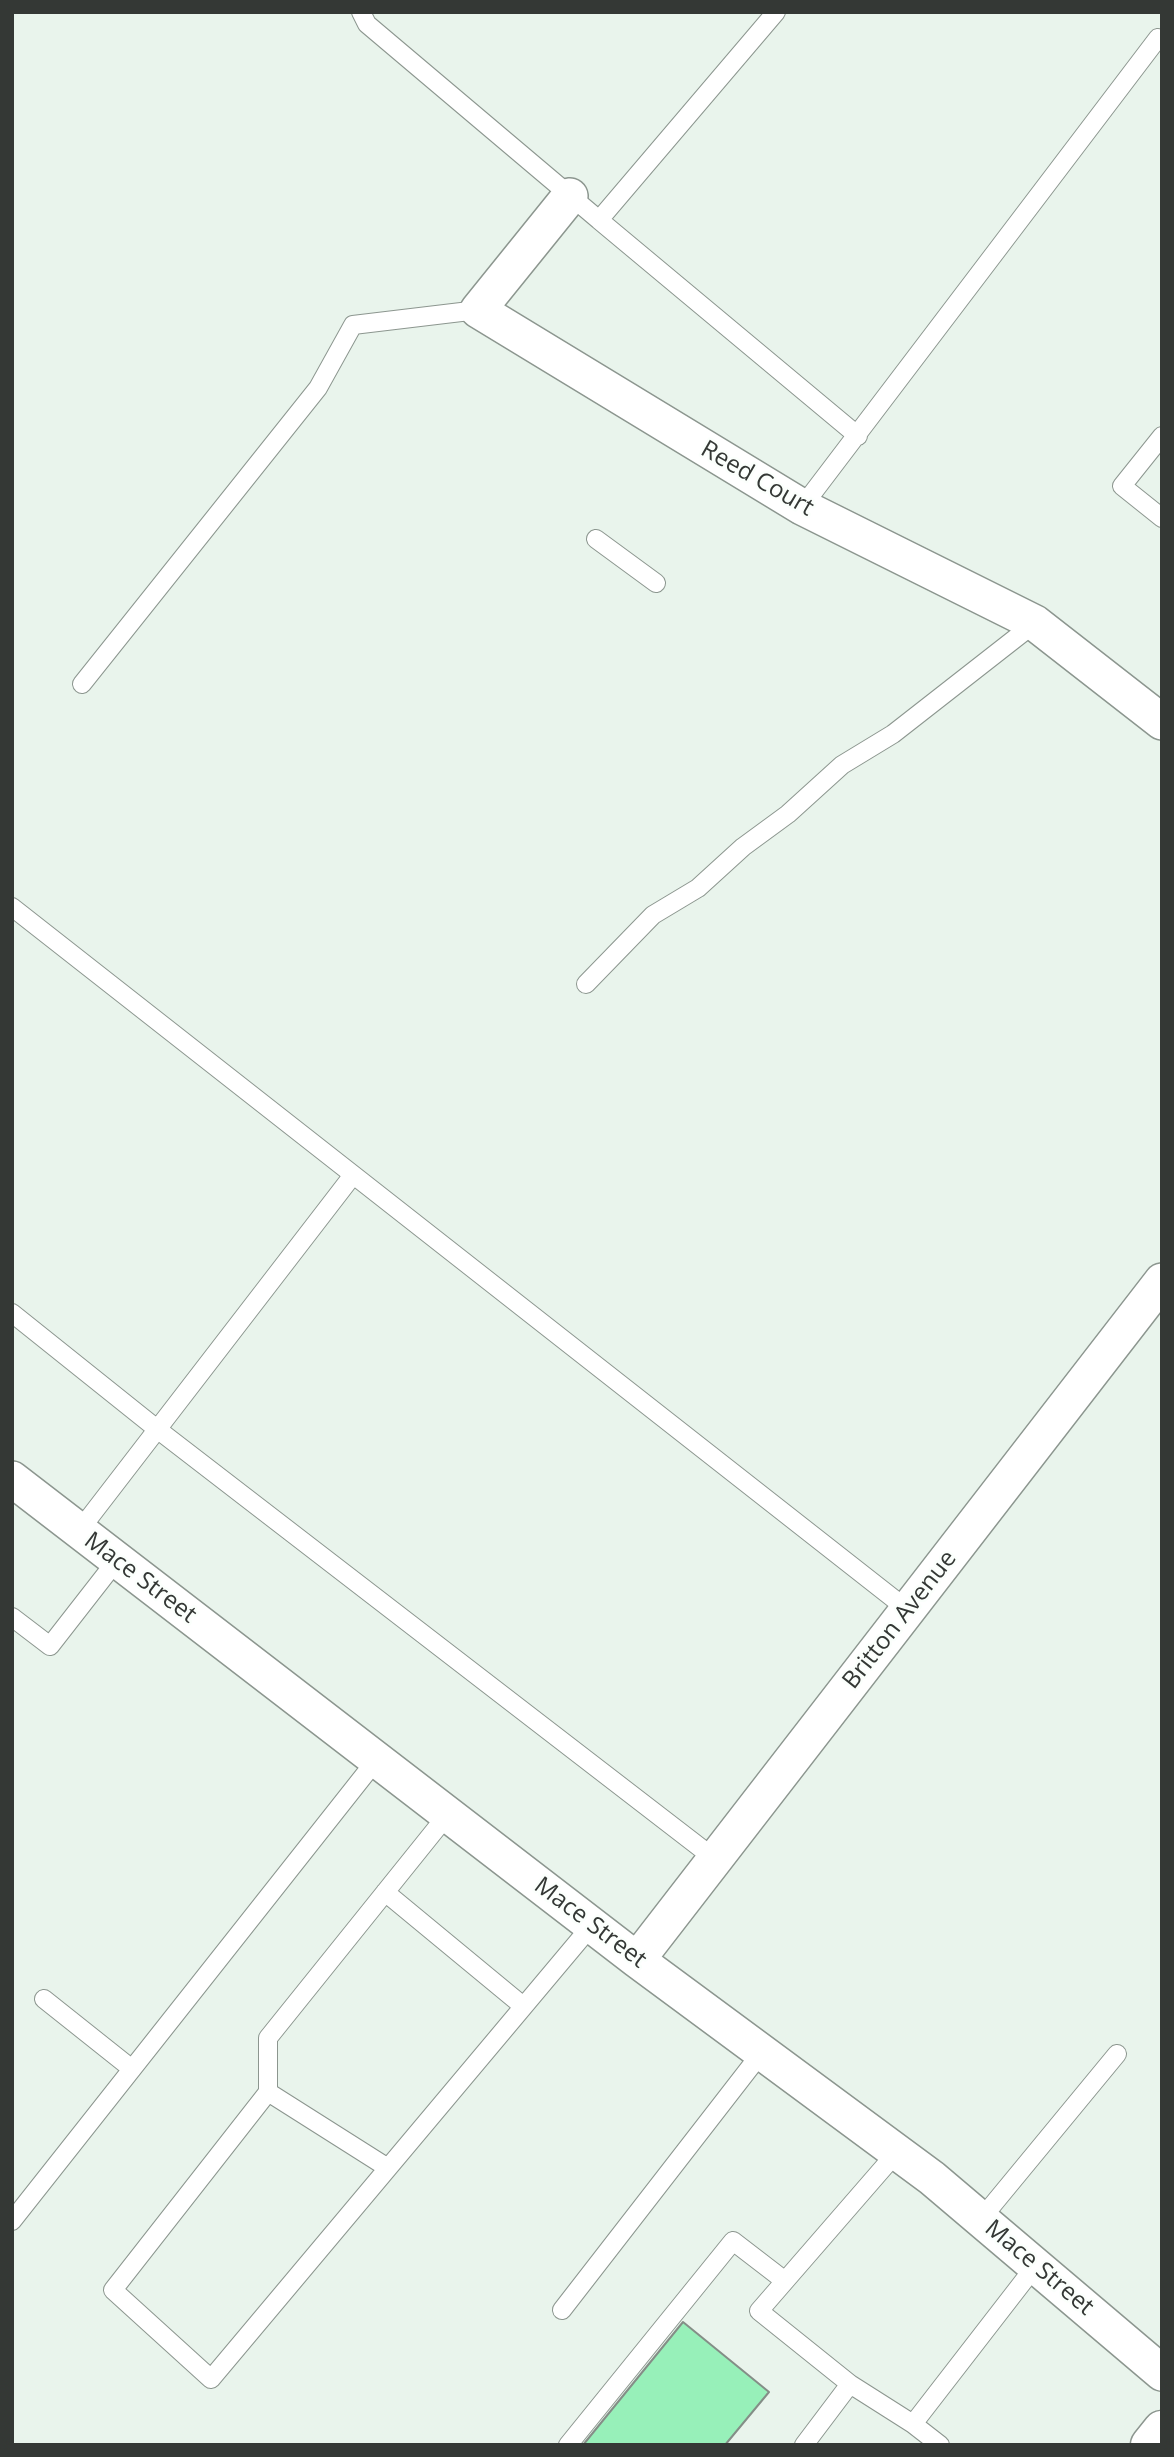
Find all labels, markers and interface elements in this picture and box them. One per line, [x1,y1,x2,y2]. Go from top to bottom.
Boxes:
street label: Reed Court [696,435,818,523]
street label: Mace Street [78,1526,202,1630]
street label: Britton Avenue [837,1545,963,1695]
street label: Mace Street [528,1871,652,1975]
street label: Mace Street [979,2214,1099,2322]

